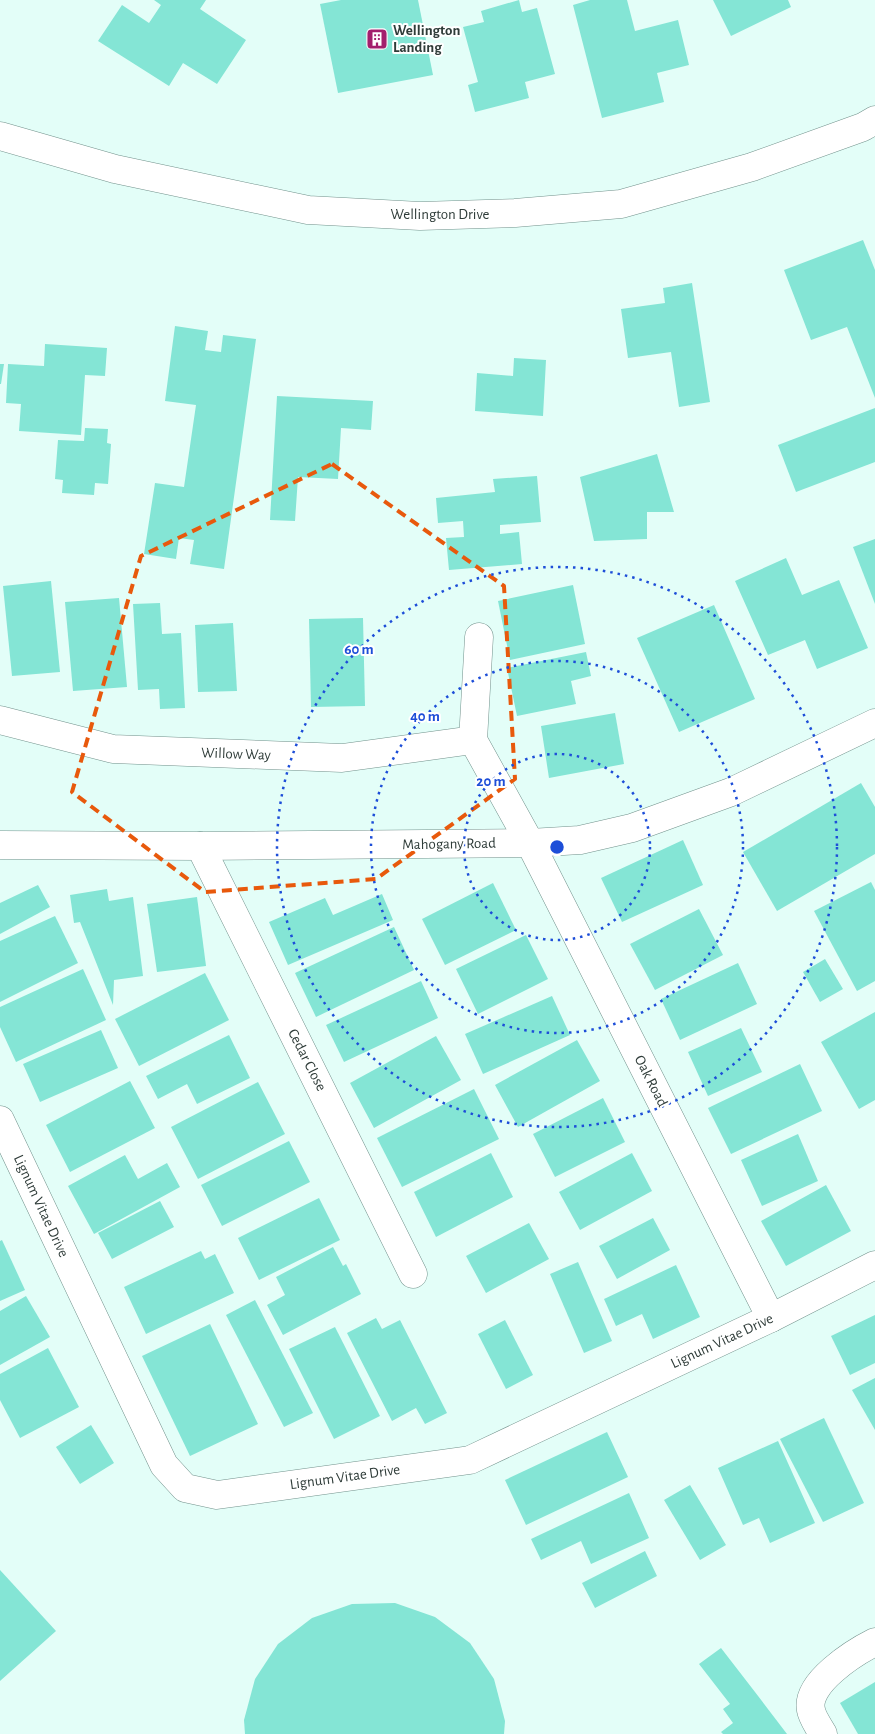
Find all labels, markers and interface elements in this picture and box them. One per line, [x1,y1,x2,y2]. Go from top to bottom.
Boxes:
place label: Wellington Landing [393,23,460,55]
building icon: Wellington Landing [365,27,389,51]
street label: Wellington Drive [391,207,490,222]
text: 60 m [344,642,374,657]
text: 40 m [410,709,440,724]
street label: Willow Way [201,745,272,763]
text: 20 m [476,774,506,789]
street label: Mahogany Road [402,836,496,852]
centre of rings [548,838,566,856]
street label: Cedar Close [285,1026,329,1094]
street label: Oak Road [632,1053,670,1109]
street label: Lignum Vitae Drive [11,1152,71,1260]
street label: Lignum Vitae Drive [668,1311,776,1371]
street label: Lignum Vitae Drive [289,1462,401,1492]

